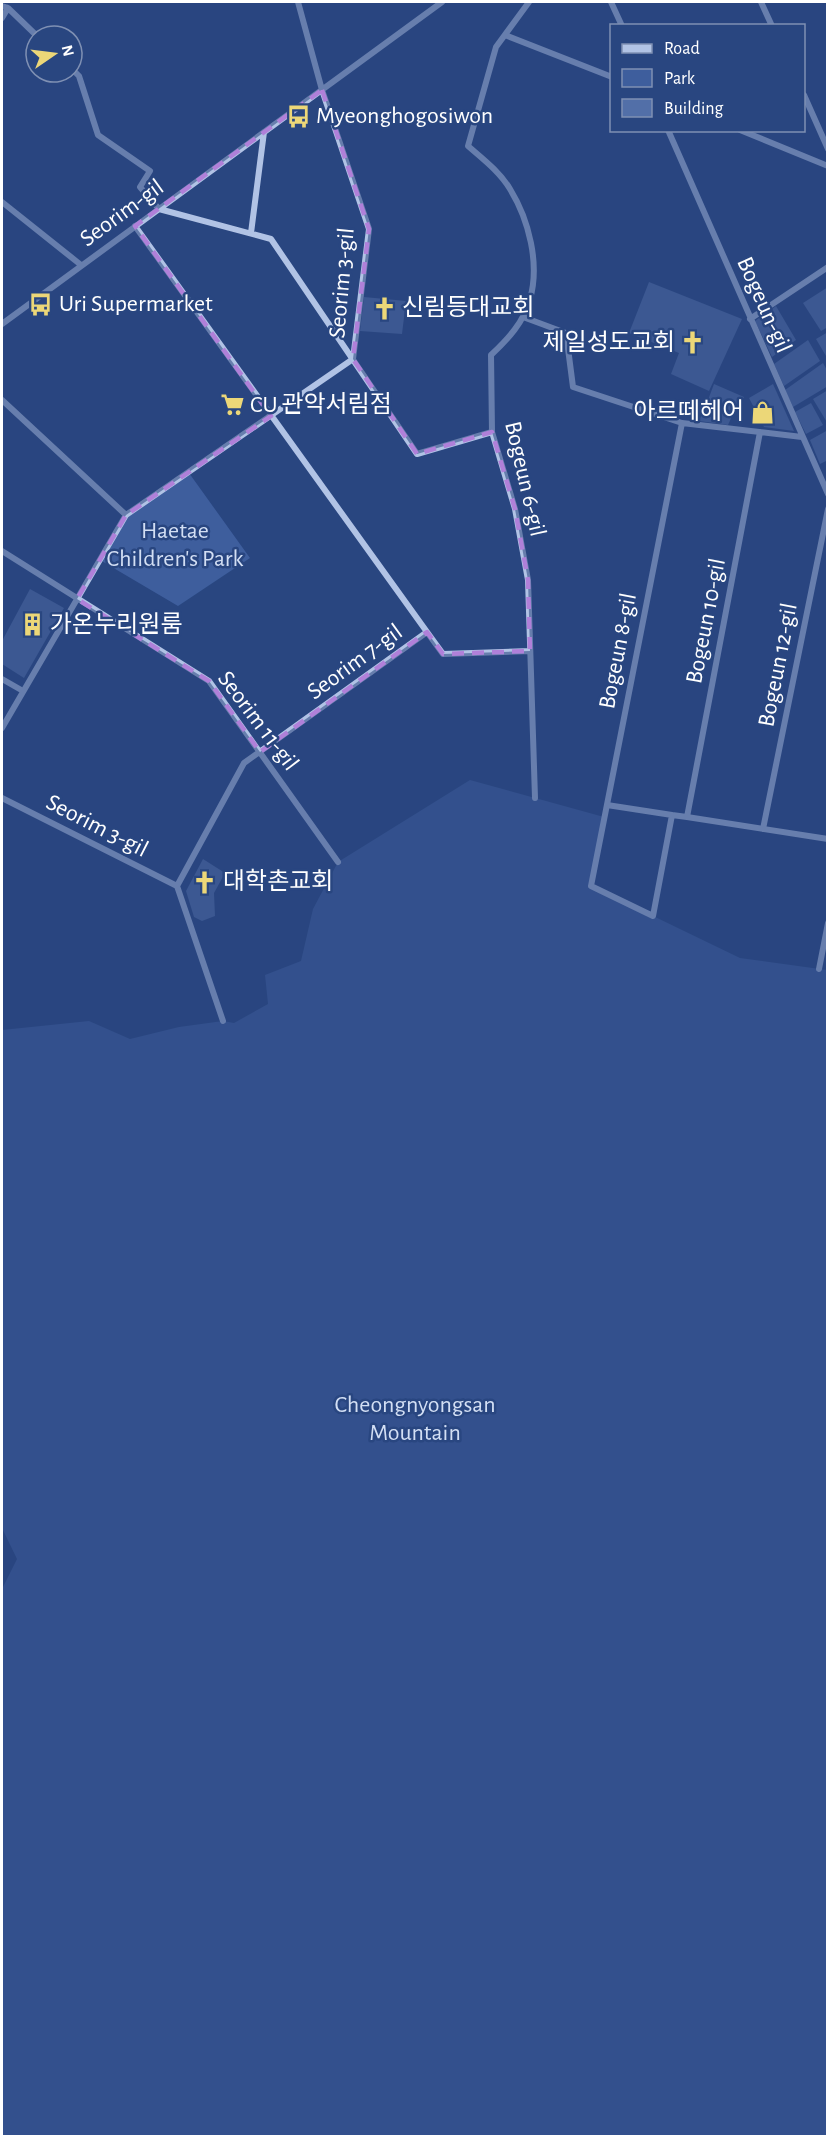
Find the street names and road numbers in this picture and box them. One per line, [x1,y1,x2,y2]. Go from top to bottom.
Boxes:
street label: Seorim-gil [76,175,168,251]
street label: Seorim 3-gil [325,227,359,339]
street label: Bogeun-gil [732,253,796,357]
street label: Bogeun 6-gil [500,419,550,539]
street label: Bogeun 10-gil [682,556,730,686]
street label: Bogeun 8-gil [595,591,641,711]
street label: Bogeun 12-gil [754,601,802,729]
street label: Seorim 7-gil [303,620,407,704]
street label: Seorim 11-gil [213,667,303,775]
street label: Seorim 3-gil [42,790,152,862]

